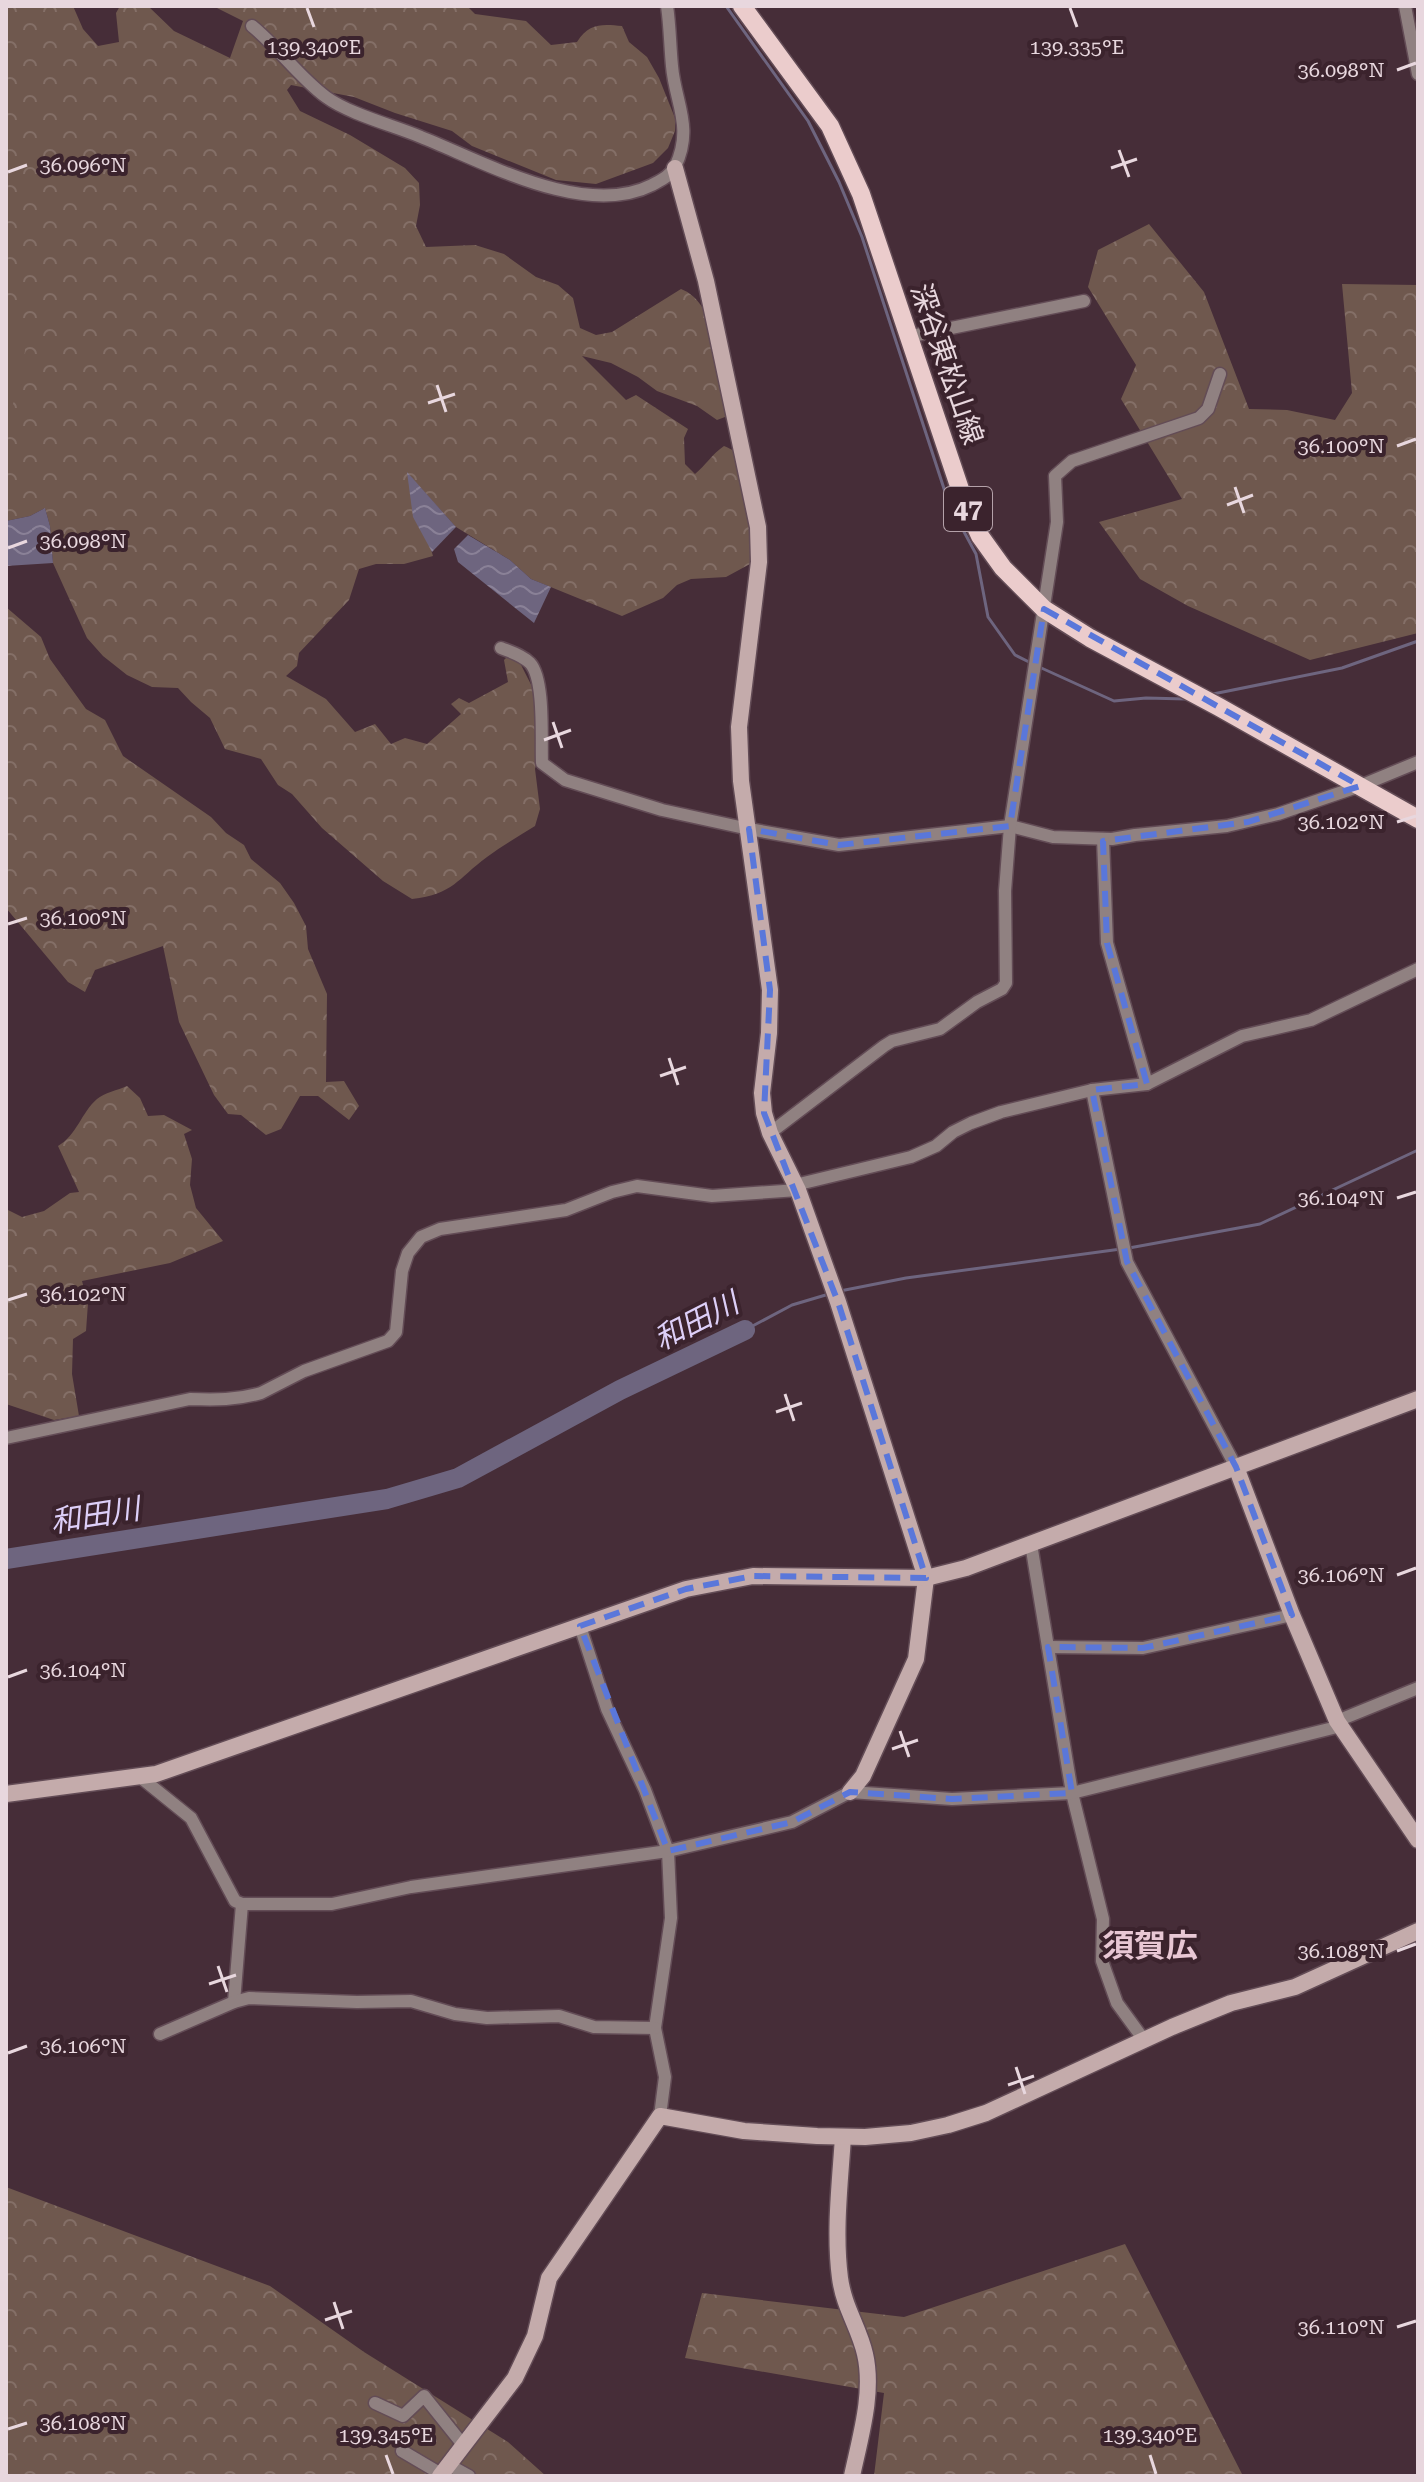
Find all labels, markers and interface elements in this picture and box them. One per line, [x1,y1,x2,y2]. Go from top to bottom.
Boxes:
text: 139.340°E [267,35,361,59]
text: 139.335°E [1030,35,1124,59]
text: 36.098°N [1298,58,1384,82]
text: 36.096°N [40,153,126,177]
street label: 深谷東松山線 [904,279,990,449]
text: 36.100°N [1298,434,1384,458]
road number: 47 [944,487,992,531]
text: 36.098°N [40,529,126,553]
text: 36.102°N [1298,810,1384,834]
text: 36.100°N [40,906,126,930]
text: 36.104°N [1298,1186,1384,1210]
text: 36.102°N [40,1282,126,1306]
water label: 和田川 [648,1284,747,1357]
water label: 和田川 [48,1490,145,1539]
text: 36.106°N [1298,1563,1384,1587]
text: 36.104°N [40,1658,126,1682]
district label: 須賀広 [1102,1927,1198,1965]
text: 36.108°N [1298,1939,1384,1963]
text: 36.106°N [40,2034,126,2058]
text: 36.110°N [1298,2315,1384,2339]
text: 36.108°N [40,2411,126,2435]
text: 139.345°E [339,2423,433,2447]
text: 139.340°E [1103,2423,1197,2447]

